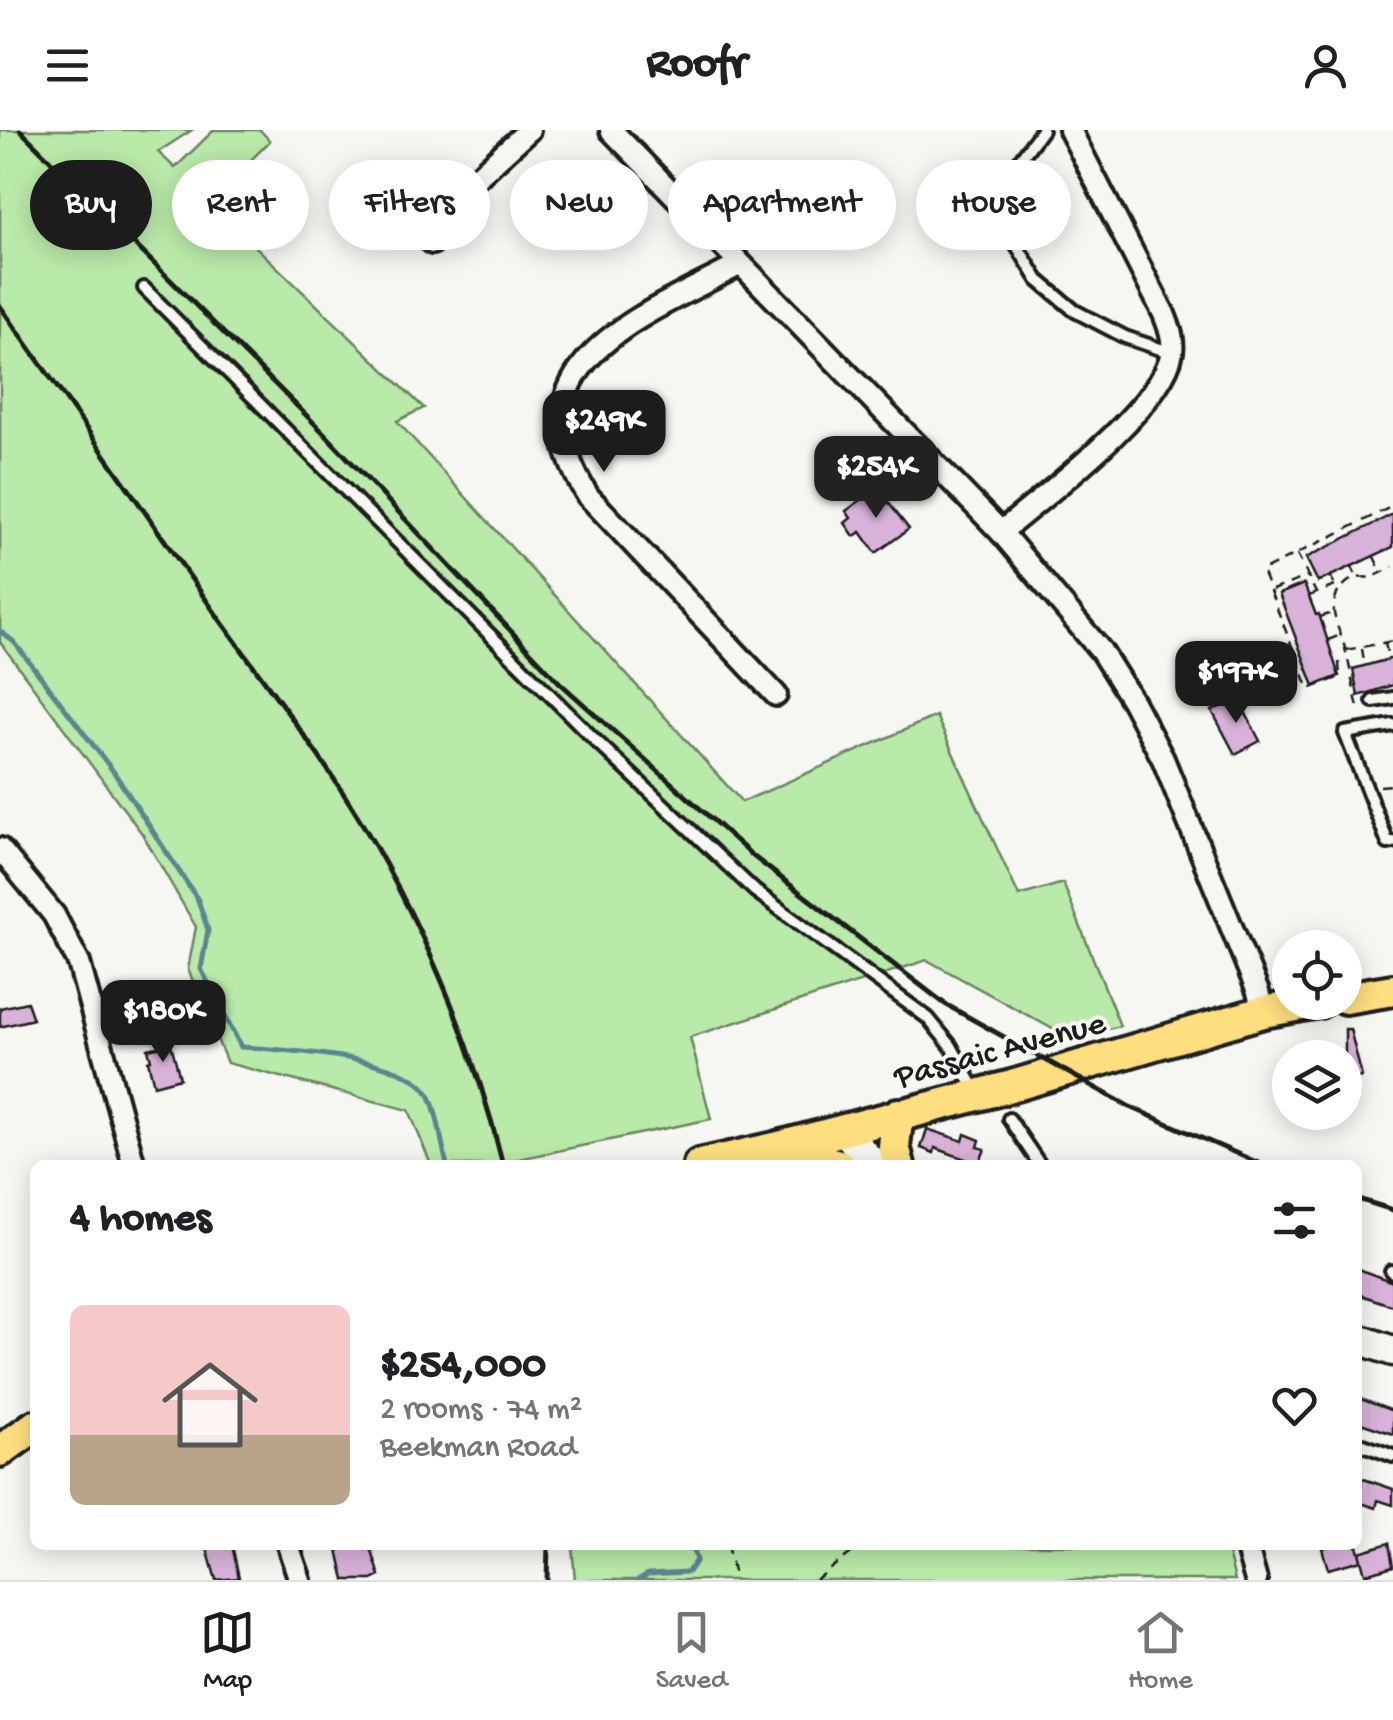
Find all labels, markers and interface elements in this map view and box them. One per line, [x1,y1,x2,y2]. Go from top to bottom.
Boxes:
icon: menu [40,38,95,93]
icon: person [1298,38,1353,93]
text: Roofr [647,39,747,92]
chip: Buy [30,160,152,250]
chip: Rent [172,160,309,250]
chip: Filters [329,160,490,250]
chip: New [510,160,648,250]
chip: Apartment [668,160,896,250]
chip: House [916,160,1071,250]
pin: $249K [534,390,674,475]
text: $249K [565,403,643,441]
pin: $254K [806,436,946,521]
text: $254K [836,449,916,487]
pin: $197K [1166,641,1306,726]
text: $197K [1197,654,1275,692]
map controls [1272,930,1362,1130]
button: locate [1272,930,1362,1020]
pin: $180K [93,980,233,1065]
text: $180K [123,993,203,1031]
street label: Passaic Avenue [889,1004,1111,1100]
button: layers [1272,1040,1362,1130]
icon: filters [1267,1193,1322,1248]
text: 4 homes [70,1196,211,1245]
text: $254,000 [380,1343,546,1392]
icon: home [150,1345,270,1465]
icon: heart [1267,1378,1322,1433]
text: 2 rooms · 74 m² [380,1392,582,1430]
text: Beekman Road [380,1430,577,1468]
tab: Map [200,1605,255,1698]
tab: Saved [656,1605,727,1698]
tab: Home [1128,1605,1193,1698]

